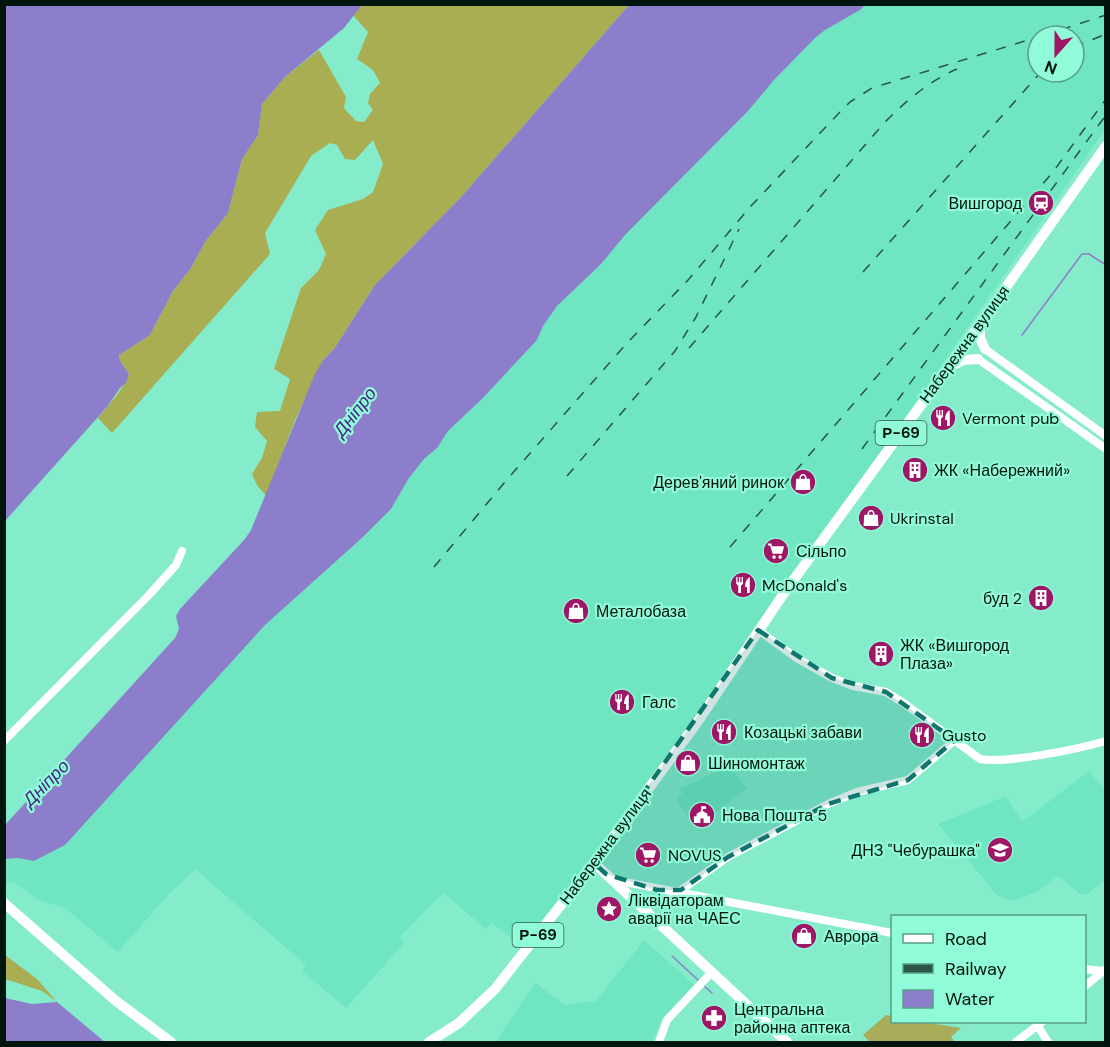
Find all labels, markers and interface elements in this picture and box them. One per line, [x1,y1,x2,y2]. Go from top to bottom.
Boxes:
north arrow [1026,24,1086,84]
text: N [1042,56,1060,79]
station icon: Вишгород [1026,188,1056,218]
place label: Вишгород [948,193,1023,214]
street label: Набережна вулиця [915,281,1014,407]
water label: Дніпро [327,382,382,443]
restaurant icon: Vermont pub [928,403,958,433]
place label: Vermont pub [962,408,1059,429]
road number: Р-69 [876,421,926,445]
building icon: ЖК «Набережний» [900,455,930,485]
place label: ЖК «Набережний» [934,460,1070,481]
shop icon: Дерев'яний ринок [788,467,818,497]
place label: Дерев'яний ринок [653,472,785,493]
shop icon: Ukrinstal [856,503,886,533]
place label: Ukrinstal [890,508,954,529]
supermarket icon: Сільпо [761,536,791,566]
place label: Сільпо [796,541,846,562]
restaurant icon: McDonald's [728,570,758,600]
place label: McDonald's [762,575,847,596]
building icon: буд 2 [1026,583,1056,613]
place label: буд 2 [983,588,1022,609]
shop icon: Металобаза [561,596,591,626]
place label: Металобаза [596,601,686,622]
place label: ЖК «Вишгород Плаза» [900,635,1010,674]
building icon: ЖК «Вишгород Плаза» [866,639,896,669]
restaurant icon: Галс [607,687,637,717]
place label: Галс [642,692,676,713]
restaurant icon: Козацькі забави [709,717,739,747]
restaurant icon: Gusto [907,720,937,750]
place label: Козацькі забави [744,722,862,743]
place label: Gusto [942,725,987,746]
shop icon: Шиномонтаж [673,748,703,778]
place label: Шиномонтаж [708,753,805,774]
water label: Дніпро [16,755,74,813]
street label: Набережна вулиця [555,784,656,909]
public building icon: Нова Пошта 5 [687,800,717,830]
place label: Нова Пошта 5 [722,805,827,826]
school or university icon: ДНЗ "Чебурашка" [985,835,1015,865]
supermarket icon: NOVUS [633,840,663,870]
place label: ДНЗ "Чебурашка" [851,840,980,861]
place label: NOVUS [668,845,721,866]
place label: Ліквідаторам аварії на ЧАЕС [628,890,741,929]
place icon: Ліквідаторам аварії на ЧАЕС [594,894,624,924]
legend [891,915,1086,1023]
shop icon: Аврора [789,921,819,951]
road number: Р-69 [512,923,564,947]
place label: Аврора [824,926,879,947]
text: Road [945,927,987,951]
text: Railway [945,957,1007,981]
text: Water [945,987,995,1011]
place label: Центральна районна аптека [734,999,850,1038]
pharmacy icon: Центральна районна аптека [699,1003,729,1033]

